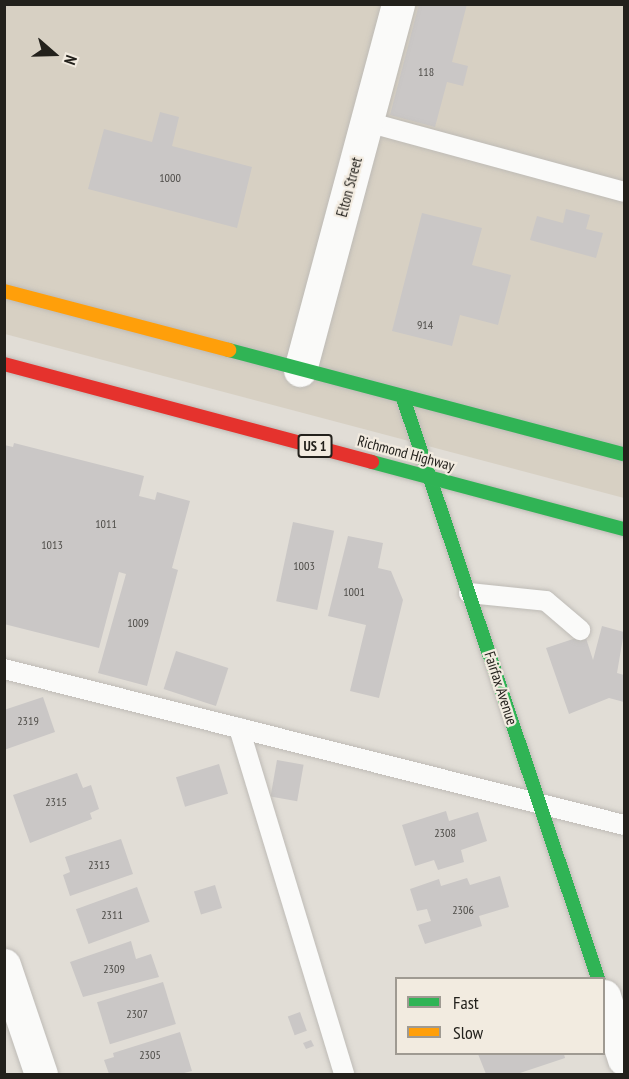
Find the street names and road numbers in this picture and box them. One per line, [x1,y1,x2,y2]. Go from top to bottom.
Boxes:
street label: Elton Street [332,155,366,219]
street label: Richmond Highway [355,431,457,475]
road number: US 1 [297,435,333,457]
street label: Fairfax Avenue [481,649,521,727]

